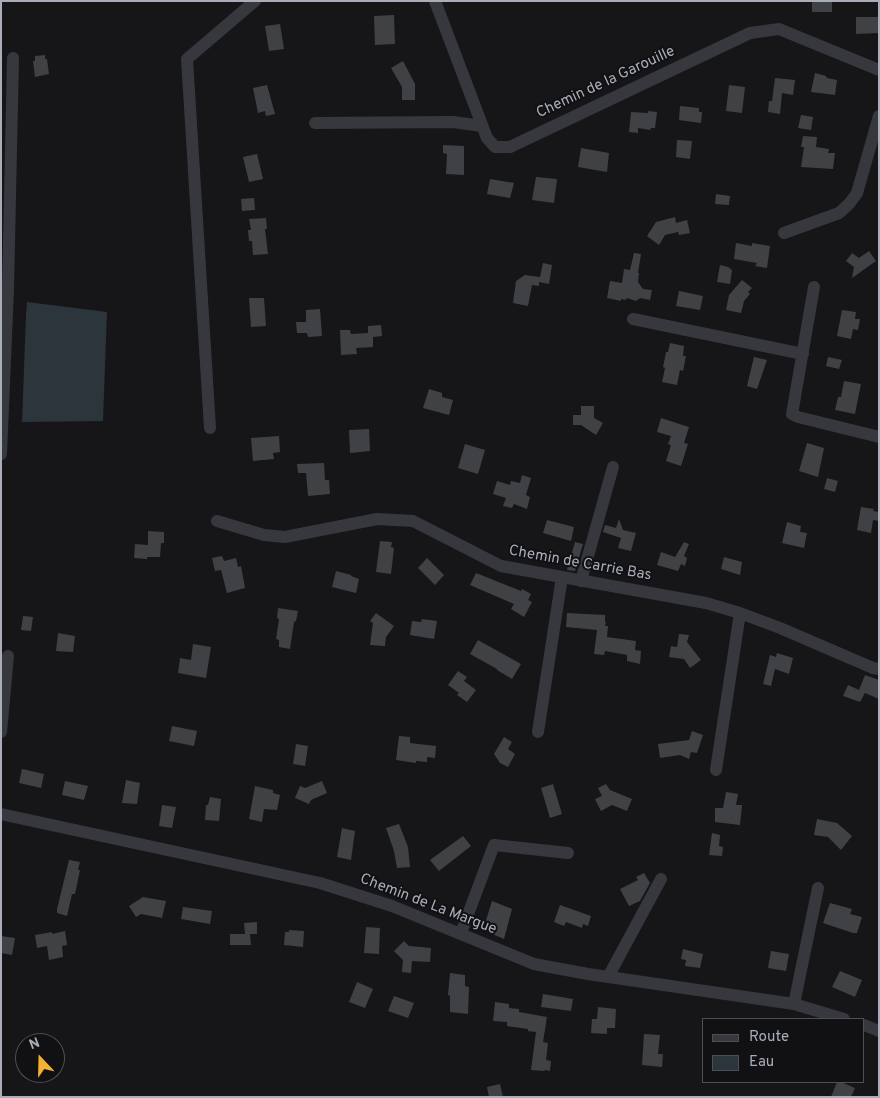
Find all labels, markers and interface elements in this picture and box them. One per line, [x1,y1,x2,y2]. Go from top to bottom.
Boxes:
street label: Chemin de la Garouille [534,43,678,123]
street label: Chemin de Carrie Bas [507,543,653,585]
street label: Chemin de La Margue [357,871,499,939]
legend [702,1018,865,1083]
text: Route [749,1028,789,1047]
north arrow [15,1033,65,1083]
text: N [27,1035,43,1054]
text: Eau [749,1053,774,1072]

